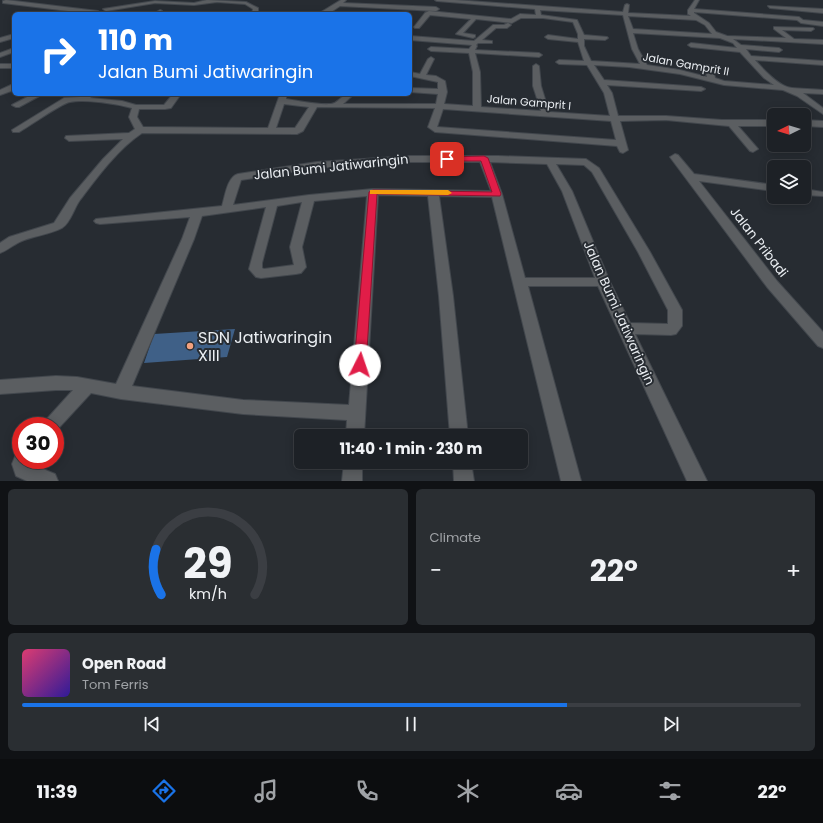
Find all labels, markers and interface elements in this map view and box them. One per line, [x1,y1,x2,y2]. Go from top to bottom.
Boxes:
text: 110 m [98,21,173,60]
icon: right [32,28,84,80]
street label: Jalan Gamprit II [642,49,730,79]
text: Jalan Bumi Jatiwaringin [98,59,313,84]
street label: Jalan Gamprit I [486,90,572,114]
north arrow [767,108,811,152]
map controls [767,108,811,204]
pin [430,142,464,176]
icon: arrive [436,148,458,170]
street label: Jalan Bumi Jatiwaringin [253,149,409,185]
button: layers [767,160,811,204]
street label: Jalan Pribadi [725,203,793,281]
street label: Jalan Bumi Jatiwaringin [579,238,659,388]
place label: SDN Jatiwaringin XIII [198,326,332,367]
marker: SDN Jatiwaringin XIII [185,341,195,351]
position arrow [339,344,381,386]
speed limit sign: 30 [12,417,64,469]
text: 11:40 · 1 min · 230 m [340,438,482,459]
text: Climate [430,528,481,547]
text: 29 [183,534,232,593]
text: 22° [590,549,638,592]
text: − [430,555,442,586]
text: + [786,555,801,586]
text: km/h [189,584,227,604]
text: Open Road [82,653,166,674]
text: Tom Ferris [82,675,149,694]
icon: previous [141,713,163,735]
icon: pause [400,713,422,735]
icon: next [660,713,682,735]
icon: directions [150,777,178,805]
icon: music [252,777,280,805]
icon: phone [353,777,381,805]
icon: climate [454,777,482,805]
icon: car [555,777,583,805]
icon: filters [656,777,684,805]
text: 11:39 [37,779,77,804]
text: 22° [758,779,786,804]

